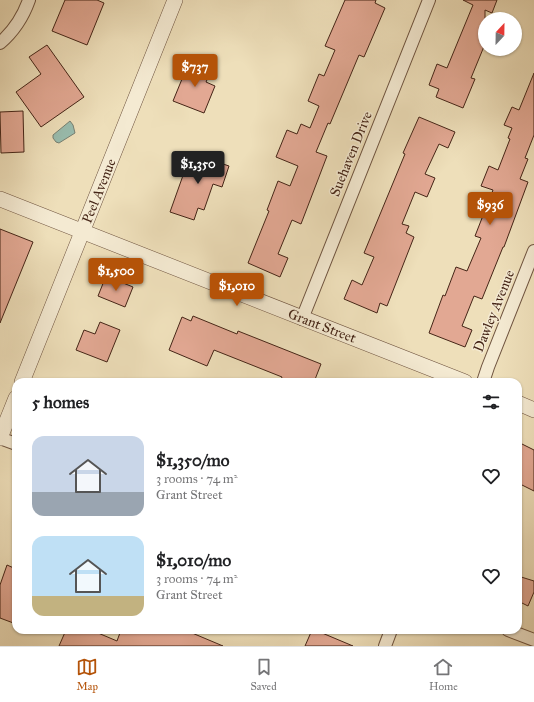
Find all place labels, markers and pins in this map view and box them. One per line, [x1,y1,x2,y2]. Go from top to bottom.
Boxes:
pin: $737 [171,54,219,88]
pin: $1,350 [165,151,231,185]
pin: $936 [466,192,514,226]
pin: $1,500 [83,258,149,292]
pin: $1,010 [204,273,270,307]

